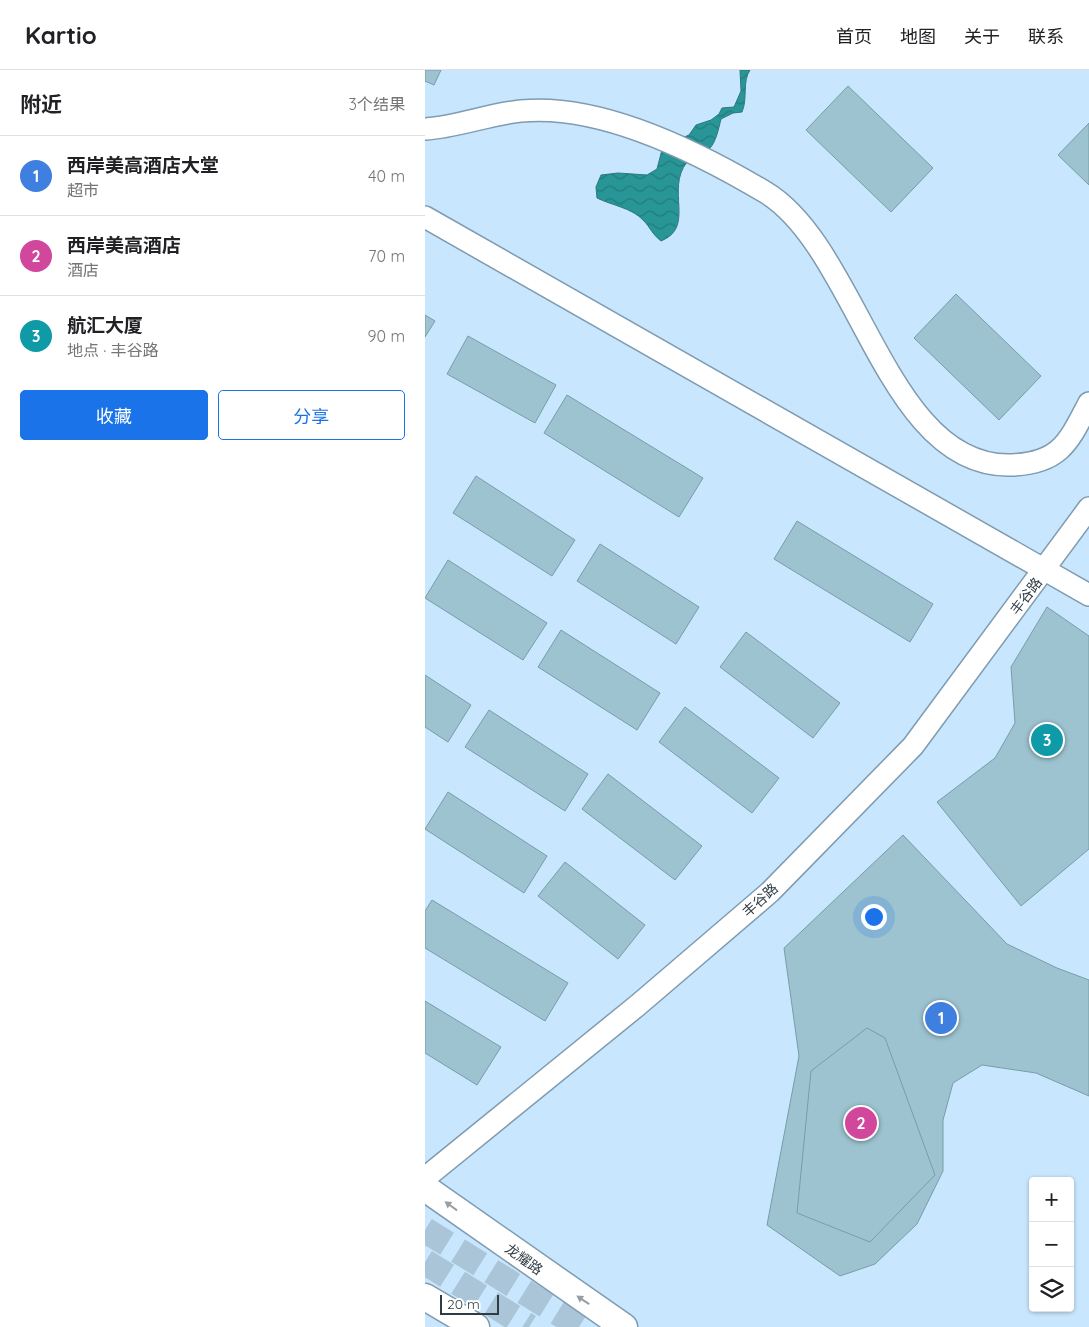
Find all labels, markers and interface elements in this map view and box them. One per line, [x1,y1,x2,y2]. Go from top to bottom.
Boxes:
text: Kartio [25,20,97,50]
text: 首页 [836,25,872,48]
text: 地图 [900,25,936,48]
text: 关于 [964,25,1000,48]
text: 联系 [1028,25,1064,48]
text: 附近 [20,91,62,117]
text: 3个结果 [349,94,405,114]
text: 西岸美高酒店大堂 [67,153,219,177]
text: 1 [33,166,39,186]
text: 40 m [368,166,405,186]
text: 超市 [67,180,99,200]
text: 西岸美高酒店 [67,233,181,257]
text: 2 [31,246,41,266]
text: 70 m [368,246,405,266]
text: 酒店 [67,260,99,280]
text: 航汇大厦 [67,313,143,337]
text: 3 [32,326,40,346]
text: 90 m [368,326,405,346]
text: 地点 · 丰谷路 [67,340,159,360]
button: 收藏 [20,390,208,440]
button: 分享 [218,390,405,440]
street label: 丰谷路 [1006,574,1046,618]
pin: 3 [1031,721,1063,759]
street label: 丰谷路 [738,879,782,921]
your location [861,904,887,930]
pin: 1 [925,999,957,1037]
pin: 2 [845,1104,877,1142]
map controls [1029,1177,1074,1312]
button: + [1029,1177,1074,1222]
one-way arrow [445,1200,458,1211]
button: − [1029,1222,1074,1267]
street label: 龙耀路 [502,1239,546,1279]
button: layers [1029,1267,1074,1312]
scale bar [440,1292,499,1315]
text: 20 m [447,1295,480,1313]
one-way arrow [576,1295,590,1305]

